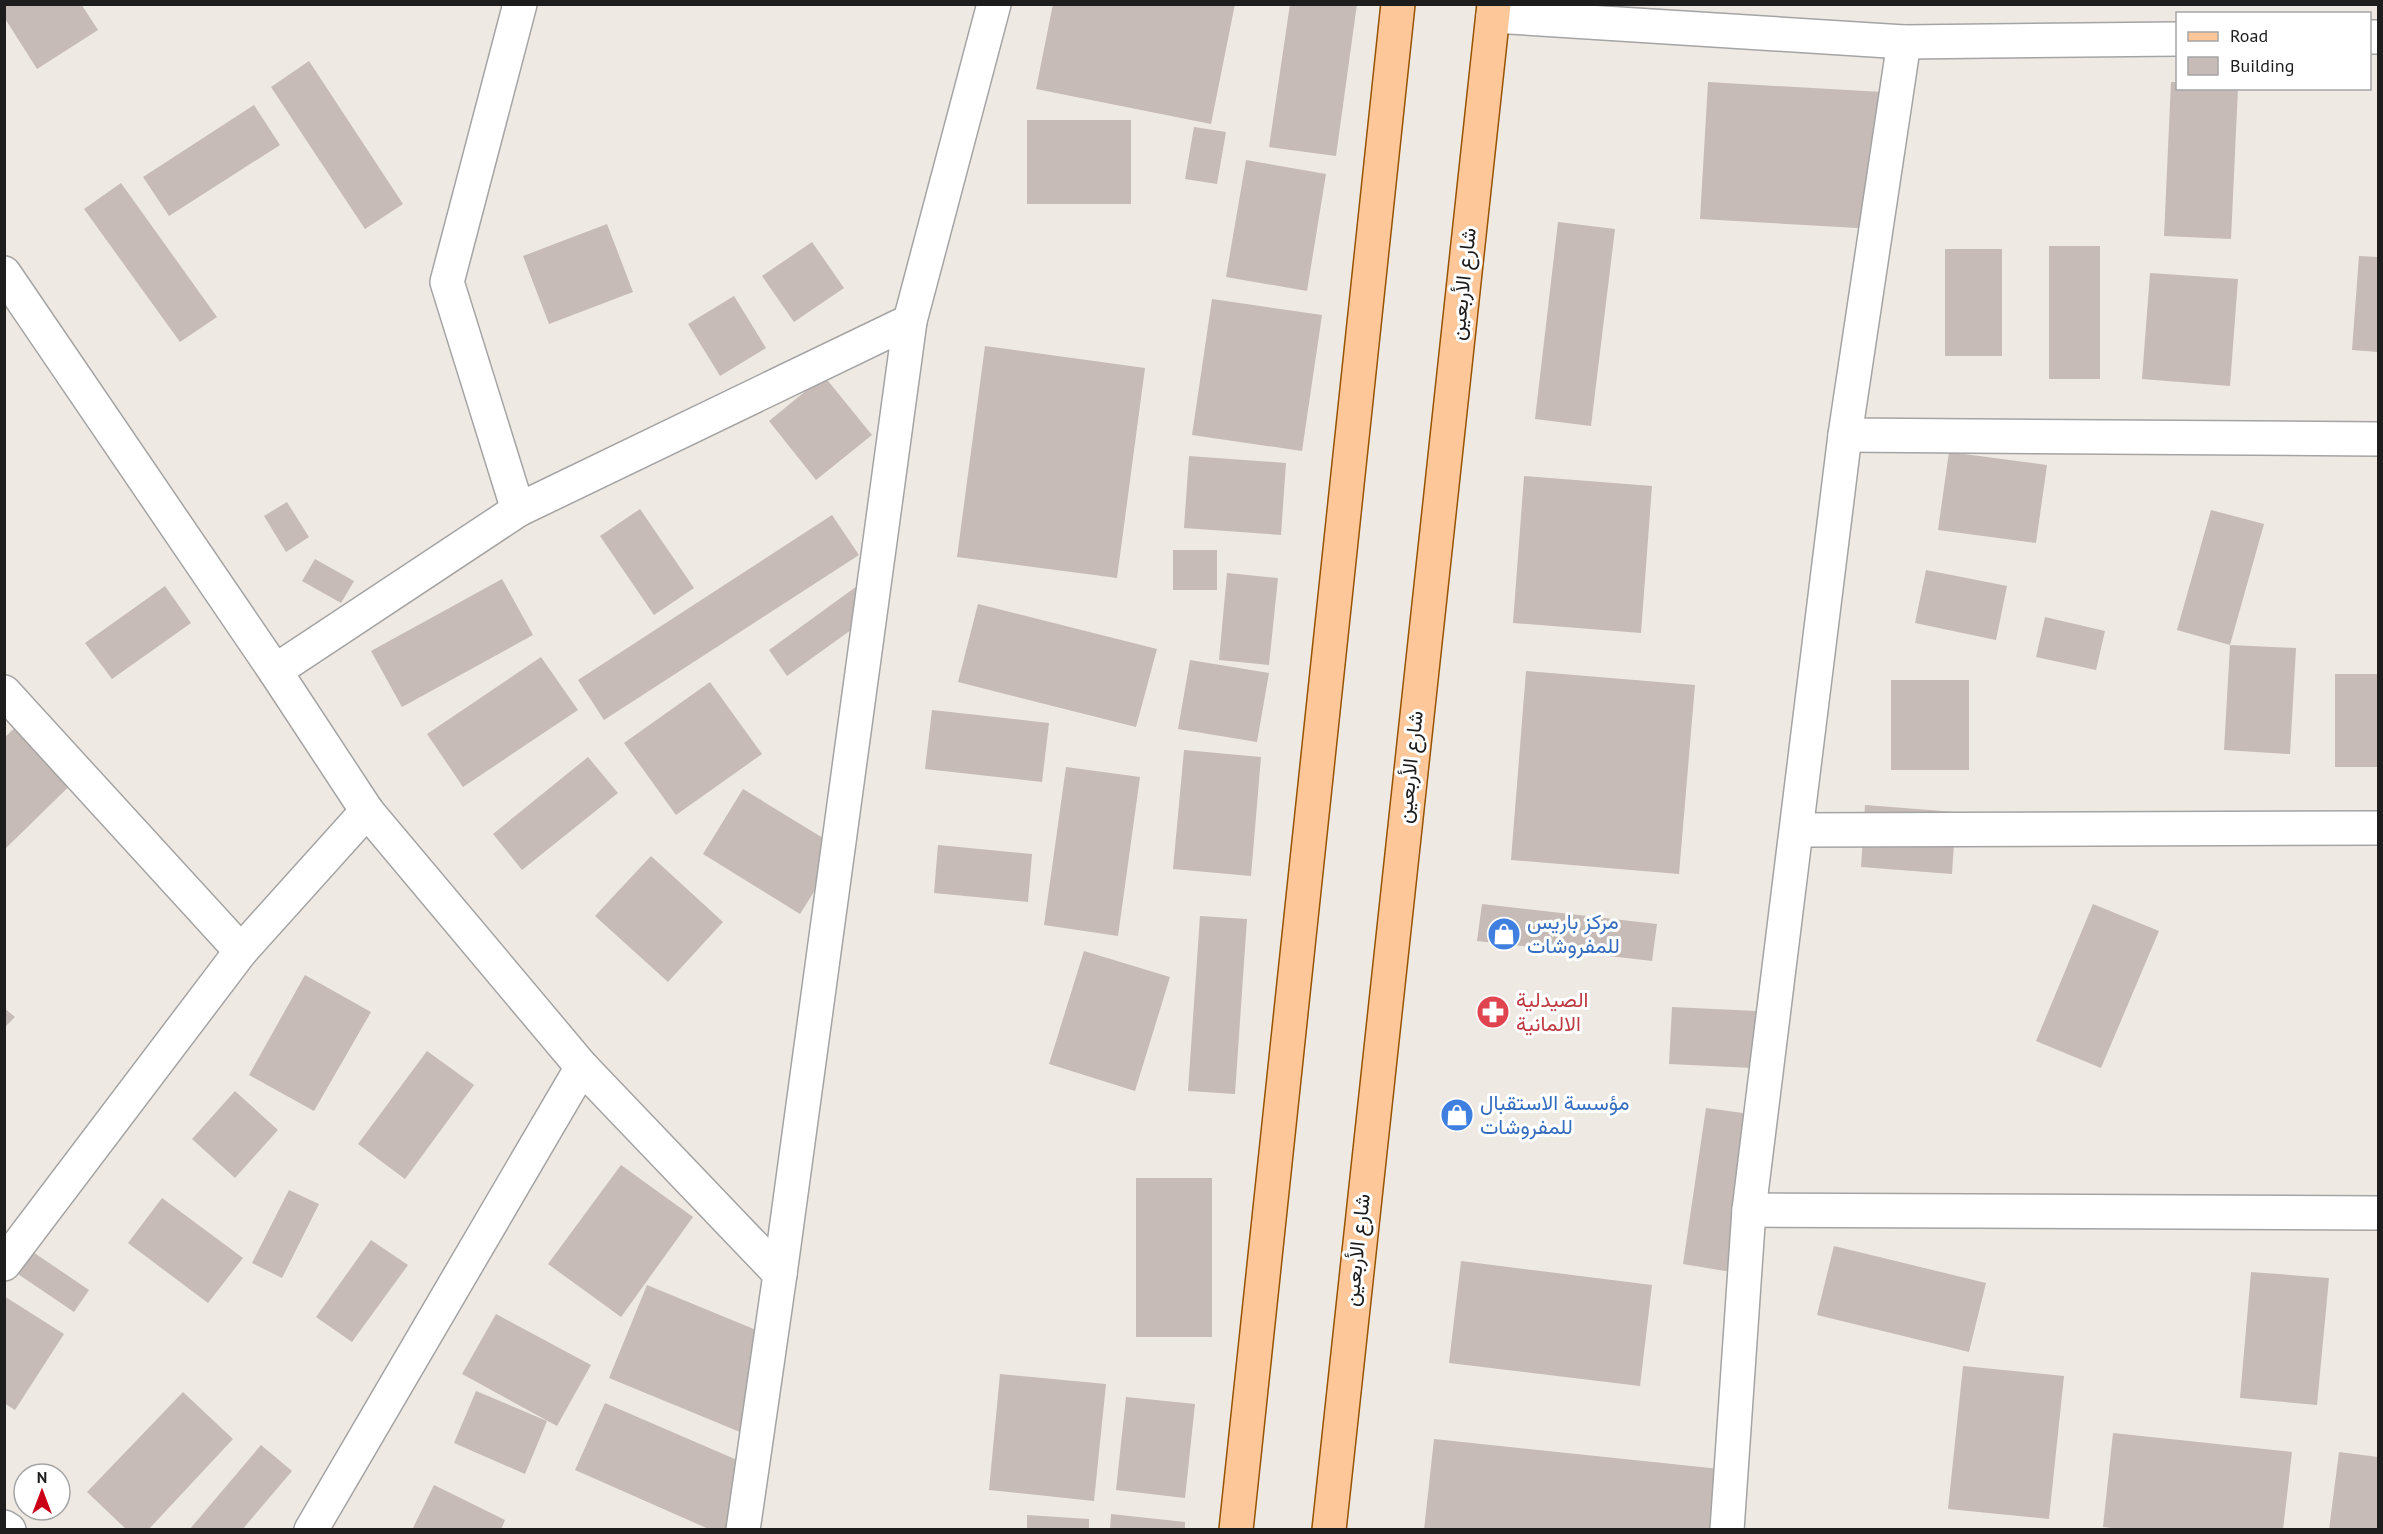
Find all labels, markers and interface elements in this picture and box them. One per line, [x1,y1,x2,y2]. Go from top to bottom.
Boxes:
legend [2176,12,2371,90]
text: Road [2230,24,2268,47]
text: Building [2230,54,2294,77]
street label: شارع الأربعين [1443,226,1483,342]
street label: شارع الأربعين [1390,709,1430,825]
place label: مركز باريس للمفروشات [1527,908,1620,959]
shop icon: مركز باريس للمفروشات [1486,916,1522,952]
place label: الصيدلية الالمانية [1516,986,1588,1037]
pharmacy icon: الصيدلية الالمانية [1475,994,1511,1030]
place label: مؤسسة الاستقبال للمفروشات [1480,1089,1629,1140]
shop icon: مؤسسة الاستقبال للمفروشات [1439,1097,1475,1133]
street label: شارع الأربعين [1337,1192,1377,1308]
north arrow [12,1462,72,1522]
text: N [37,1467,47,1487]

